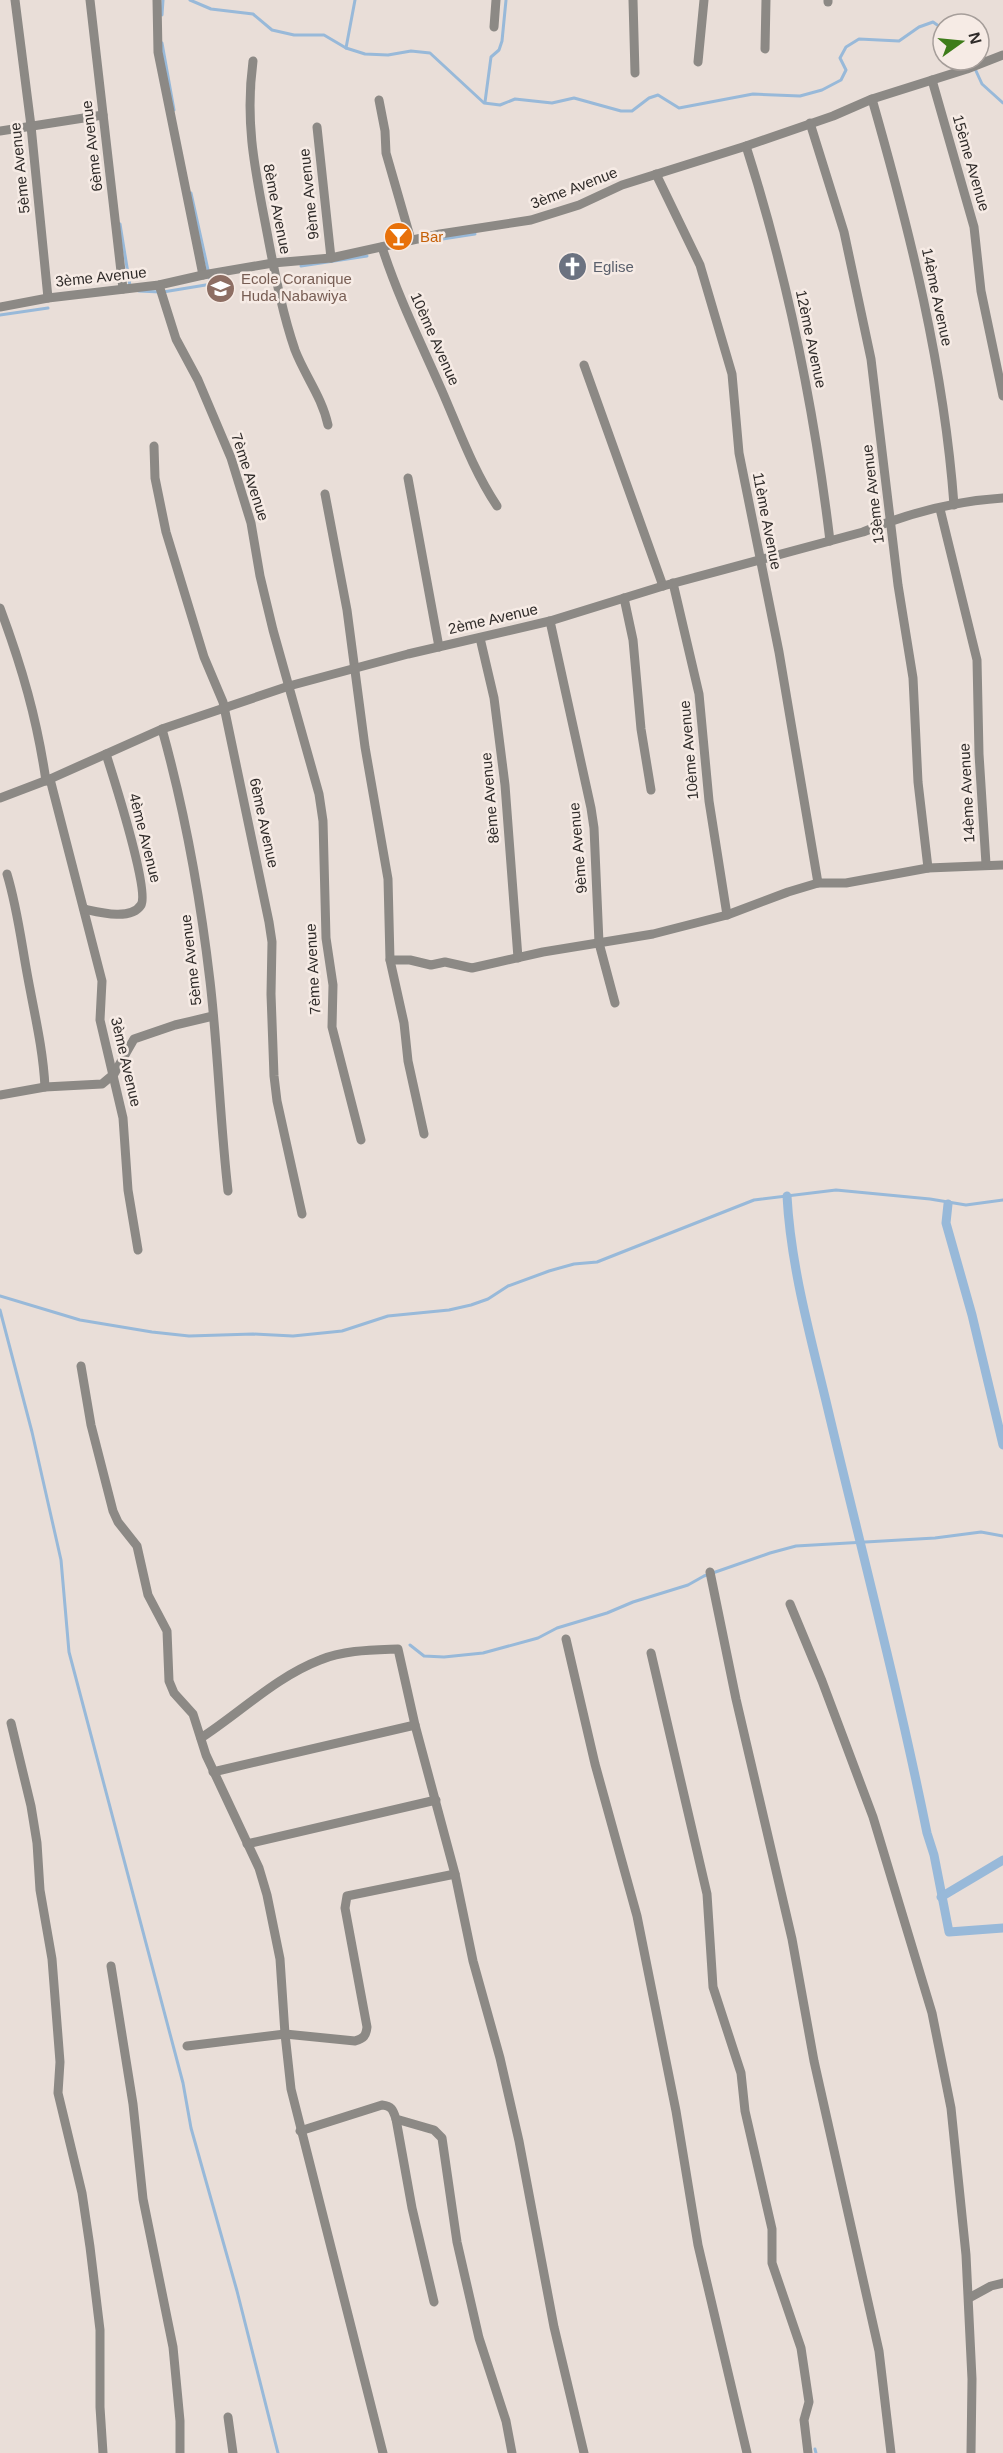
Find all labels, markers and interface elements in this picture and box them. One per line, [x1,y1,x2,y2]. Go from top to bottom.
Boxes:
north arrow [931,12,991,72]
text: N [965,30,985,46]
street label: 6ème Avenue [77,100,106,192]
street label: 15ème Avenue [950,113,993,213]
street label: 5ème Avenue [6,122,33,214]
street label: 9ème Avenue [295,148,322,240]
street label: 8ème Avenue [260,162,295,255]
street label: 3ème Avenue [528,163,620,212]
bar icon: Bar [383,221,415,253]
place label: Bar [420,228,443,245]
street label: 14ème Avenue [919,246,956,347]
church icon: Eglise [556,251,588,283]
place label: Eglise [593,258,634,275]
street label: 3ème Avenue [55,263,147,290]
place label: Ecole Coranique Huda Nabawiya [241,270,352,304]
school or university icon: Ecole Coranique Huda Nabawiya [204,272,236,304]
street label: 12ème Avenue [793,288,830,389]
street label: 10ème Avenue [407,290,464,388]
street label: 7ème Avenue [228,431,273,523]
street label: 13ème Avenue [858,443,887,545]
street label: 11ème Avenue [750,471,785,571]
street label: 2ème Avenue [446,600,539,637]
street label: 10ème Avenue [676,700,701,801]
street label: 14ème Avenue [955,743,978,843]
street label: 8ème Avenue [477,752,502,844]
street label: 6ème Avenue [247,776,282,869]
street label: 4ème Avenue [126,791,165,884]
street label: 9ème Avenue [565,802,590,894]
street label: 5ème Avenue [176,914,205,1006]
street label: 7ème Avenue [302,923,323,1015]
street label: 3ème Avenue [108,1015,145,1108]

